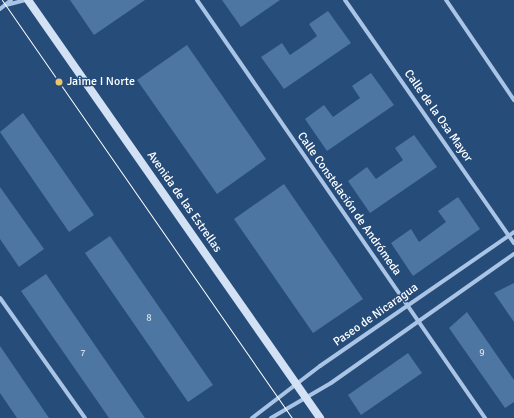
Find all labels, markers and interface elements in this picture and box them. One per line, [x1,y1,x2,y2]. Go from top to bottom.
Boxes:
street label: Calle de la Osa Mayor [401,67,475,165]
place label: Jaime I Norte [67,75,135,89]
marker: Jaime I Norte [54,77,64,87]
street label: Calle Constelación de Andrómeda [294,130,404,278]
street label: Avenida de las Estrellas [144,148,224,256]
street label: Paseo de Nicaragua [331,280,421,350]
house number: 8 [146,313,152,325]
house number: 7 [80,348,86,360]
house number: 9 [479,348,485,360]

